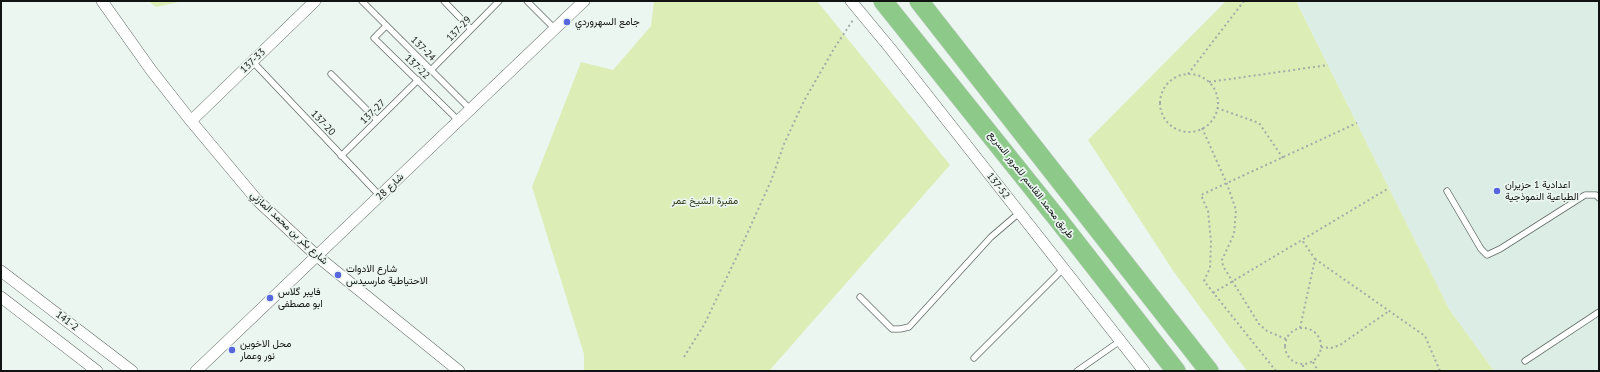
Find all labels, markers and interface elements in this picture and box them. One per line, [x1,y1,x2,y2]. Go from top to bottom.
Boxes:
street label: 137-29 [444,14,474,44]
place label: جامع السهروردي [575,16,640,28]
marker: جامع السهروردي [562,17,572,27]
street label: 137-24 [408,34,438,64]
street label: 137-33 [238,46,268,76]
street label: 137-22 [402,52,432,82]
street label: 137-27 [358,97,388,127]
street label: 137-20 [308,108,338,138]
street label: طريق محمد القاسم للمرور السريع [985,129,1077,241]
street label: 137-52 [984,170,1012,202]
street label: شارع 28 [374,171,406,203]
place label: اعدادية 1 حزيران الطباعية النموذجية [1505,179,1579,202]
marker: اعدادية 1 حزيران الطباعية النموذجية [1492,186,1502,196]
street label: شارع بكر بن محمد المازني [248,189,330,267]
park label: مقبرة الشيخ عمر [672,195,738,207]
place label: شارع الادوات الاحتياطية مارسيدس [346,263,428,286]
marker: شارع الادوات الاحتياطية مارسيدس [333,270,343,280]
place label: فايبر گلاس ابو مصطفى [278,286,323,310]
marker: فايبر گلاس ابو مصطفى [265,293,275,303]
street label: 141-2 [53,309,81,333]
place label: محل الاخوين نور وعمار [240,338,291,362]
marker: محل الاخوين نور وعمار [227,345,237,355]

